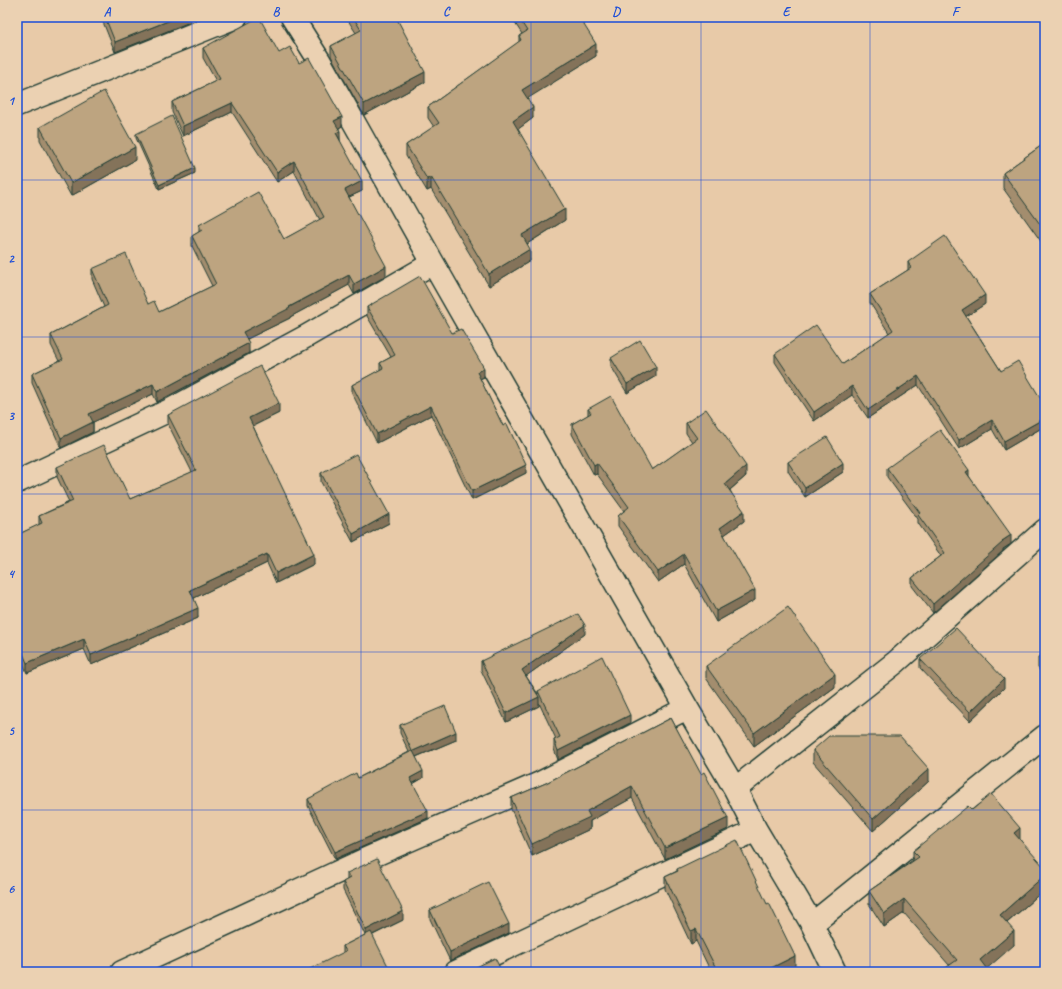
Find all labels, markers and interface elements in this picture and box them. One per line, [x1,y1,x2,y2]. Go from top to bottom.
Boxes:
text: A [104,4,112,20]
text: B [273,4,281,20]
text: C [443,4,451,20]
text: D [612,4,621,20]
text: E [783,4,792,20]
text: F [952,4,961,20]
text: 1 [8,93,16,109]
text: 2 [8,251,15,267]
text: 3 [8,408,15,424]
text: 4 [8,566,16,582]
text: 5 [8,723,15,739]
text: 6 [8,881,15,897]

